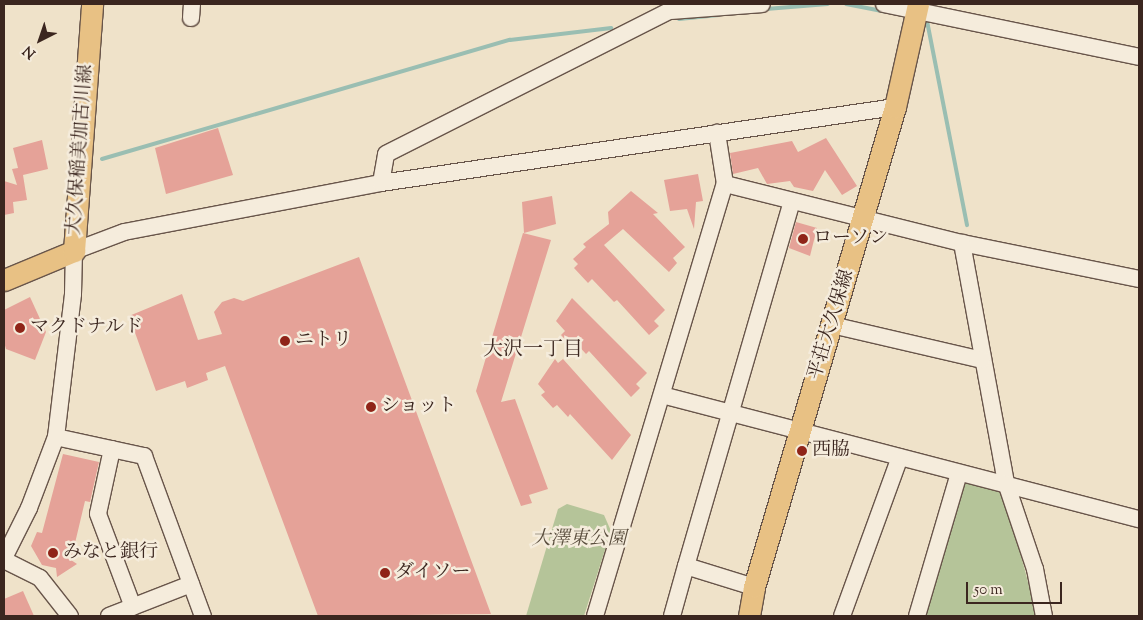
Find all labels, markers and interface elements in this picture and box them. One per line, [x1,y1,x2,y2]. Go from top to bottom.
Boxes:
north arrow [15,15,65,65]
text: N [19,40,41,63]
street label: 大久保稲美加古川線 [64,64,98,236]
place label: ローソン [813,228,889,250]
marker: ローソン [797,233,809,245]
street label: 平荘大久保線 [804,267,860,383]
place label: マクドナルド [30,317,144,339]
marker: マクドナルド [14,322,26,334]
place label: ニトリ [295,330,352,352]
marker: ニトリ [279,335,291,347]
district label: 大沢一丁目 [483,338,583,362]
place label: ショット [381,396,457,418]
marker: ショット [365,401,377,413]
place label: 西脇 [812,440,850,462]
marker: 西脇 [796,445,808,457]
park label: 大澤東公園 [532,529,626,551]
place label: みなと銀行 [63,542,158,564]
marker: みなと銀行 [47,547,59,559]
place label: ダイソー [395,562,471,584]
marker: ダイソー [379,567,391,579]
scale bar [968,572,1064,604]
text: 50 m [974,580,1003,601]

